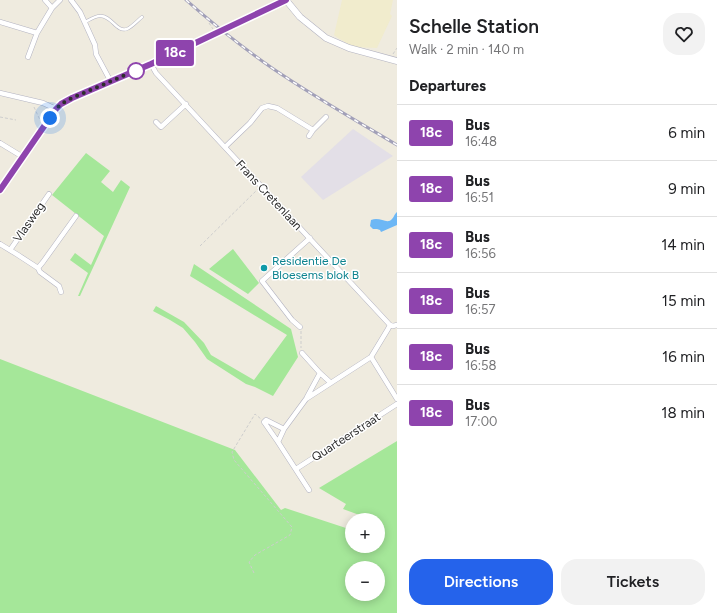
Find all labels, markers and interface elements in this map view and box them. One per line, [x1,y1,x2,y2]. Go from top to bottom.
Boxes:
button: heart [663,13,705,55]
text: Schelle Station [409,15,539,38]
line badge: 18c [152,40,198,66]
text: Walk · 2 min · 140 m [409,42,524,57]
text: 18c [164,44,186,61]
unlabelled marker [127,62,145,80]
text: Departures [409,77,486,95]
your location [40,108,60,128]
text: Bus [465,116,490,134]
text: 18c [420,124,442,141]
text: 6 min [668,124,705,142]
text: 16:48 [465,134,497,149]
street label: Frans Cretenlaan [233,157,305,233]
text: Bus [465,172,490,190]
text: 18c [420,180,442,197]
text: 9 min [668,180,705,198]
text: 16:51 [465,190,494,205]
street label: Vlasweg [10,199,48,245]
text: Bus [465,228,490,246]
text: 18c [420,236,442,253]
text: 14 min [661,236,705,254]
text: 16:56 [465,246,496,261]
place label: Residentie De Bloesems blok B [272,254,359,282]
marker: Residentie De Bloesems blok B [259,263,269,273]
text: Bus [465,284,490,302]
text: 18c [420,292,442,309]
text: 15 min [662,292,705,310]
text: 16:57 [465,302,495,317]
text: Bus [465,340,490,358]
text: 18c [420,348,442,365]
text: 16 min [662,348,705,366]
text: 16:58 [465,358,496,373]
text: Bus [465,396,490,414]
text: 18c [420,404,442,421]
text: 18 min [661,404,705,422]
street label: Quarteerstraat [309,409,383,464]
text: 17:00 [465,414,497,429]
map controls [345,513,385,601]
button: + [345,513,385,553]
button: Directions [409,559,553,605]
button: Tickets [561,559,705,605]
button: − [345,561,385,601]

